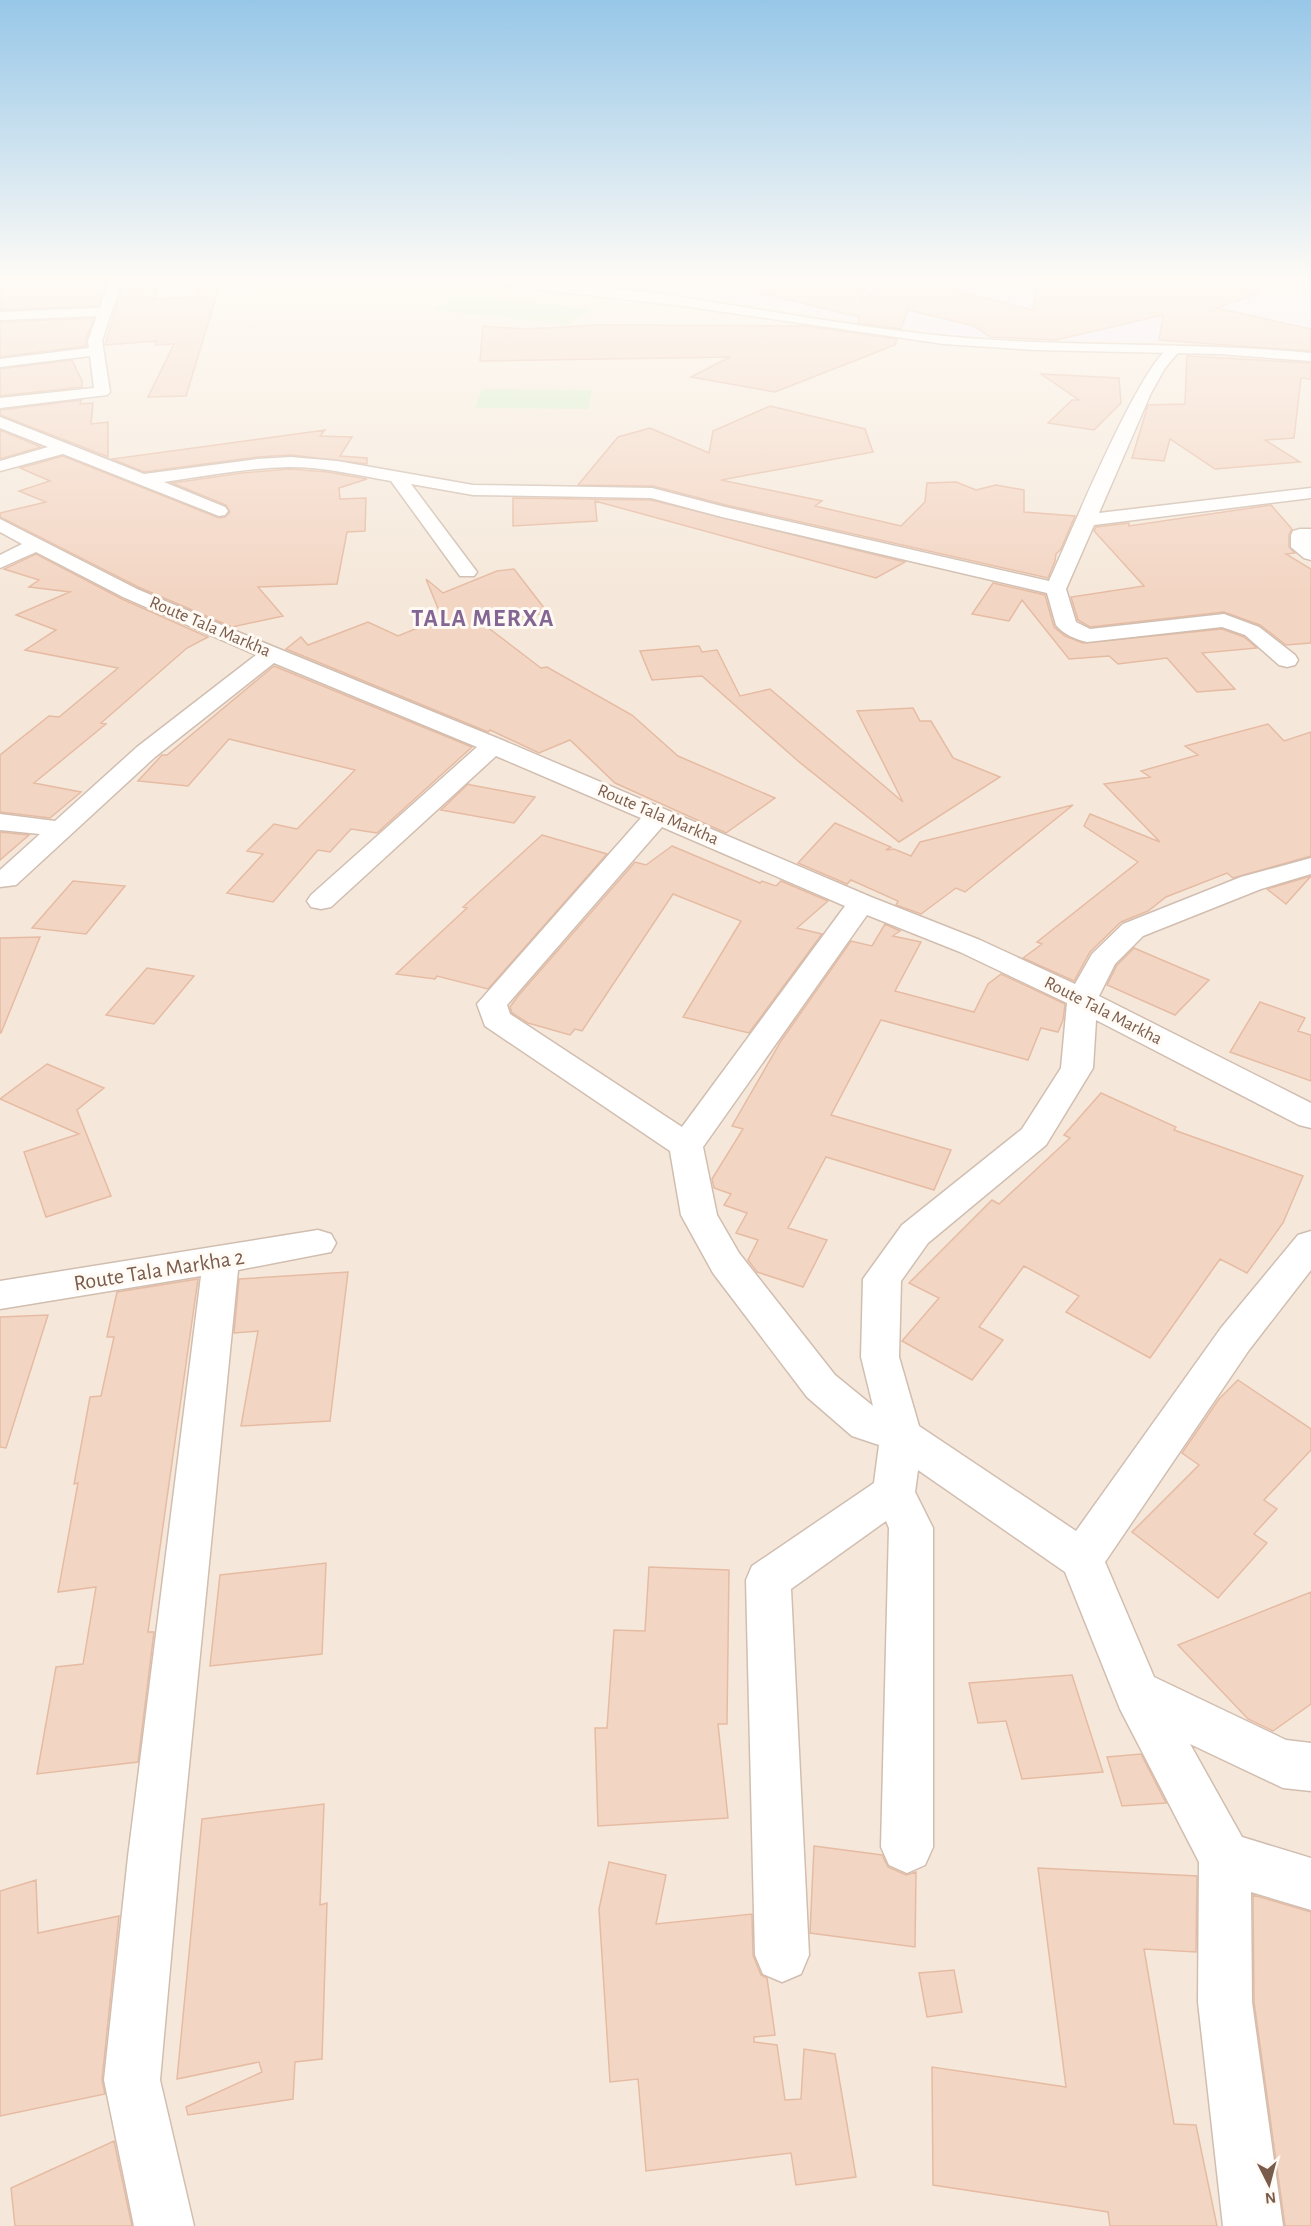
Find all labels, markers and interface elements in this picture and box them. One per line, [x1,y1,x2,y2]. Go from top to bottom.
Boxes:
street label: Route Tala Markha [147,593,273,661]
district label: TALA MERXA [411,607,555,631]
street label: Route Tala Markha [595,781,721,849]
street label: Route Tala Markha [1041,974,1165,1048]
street label: Route Tala Markha 2 [72,1246,246,1294]
north arrow [1239,2154,1299,2214]
text: N [1264,2189,1277,2206]

